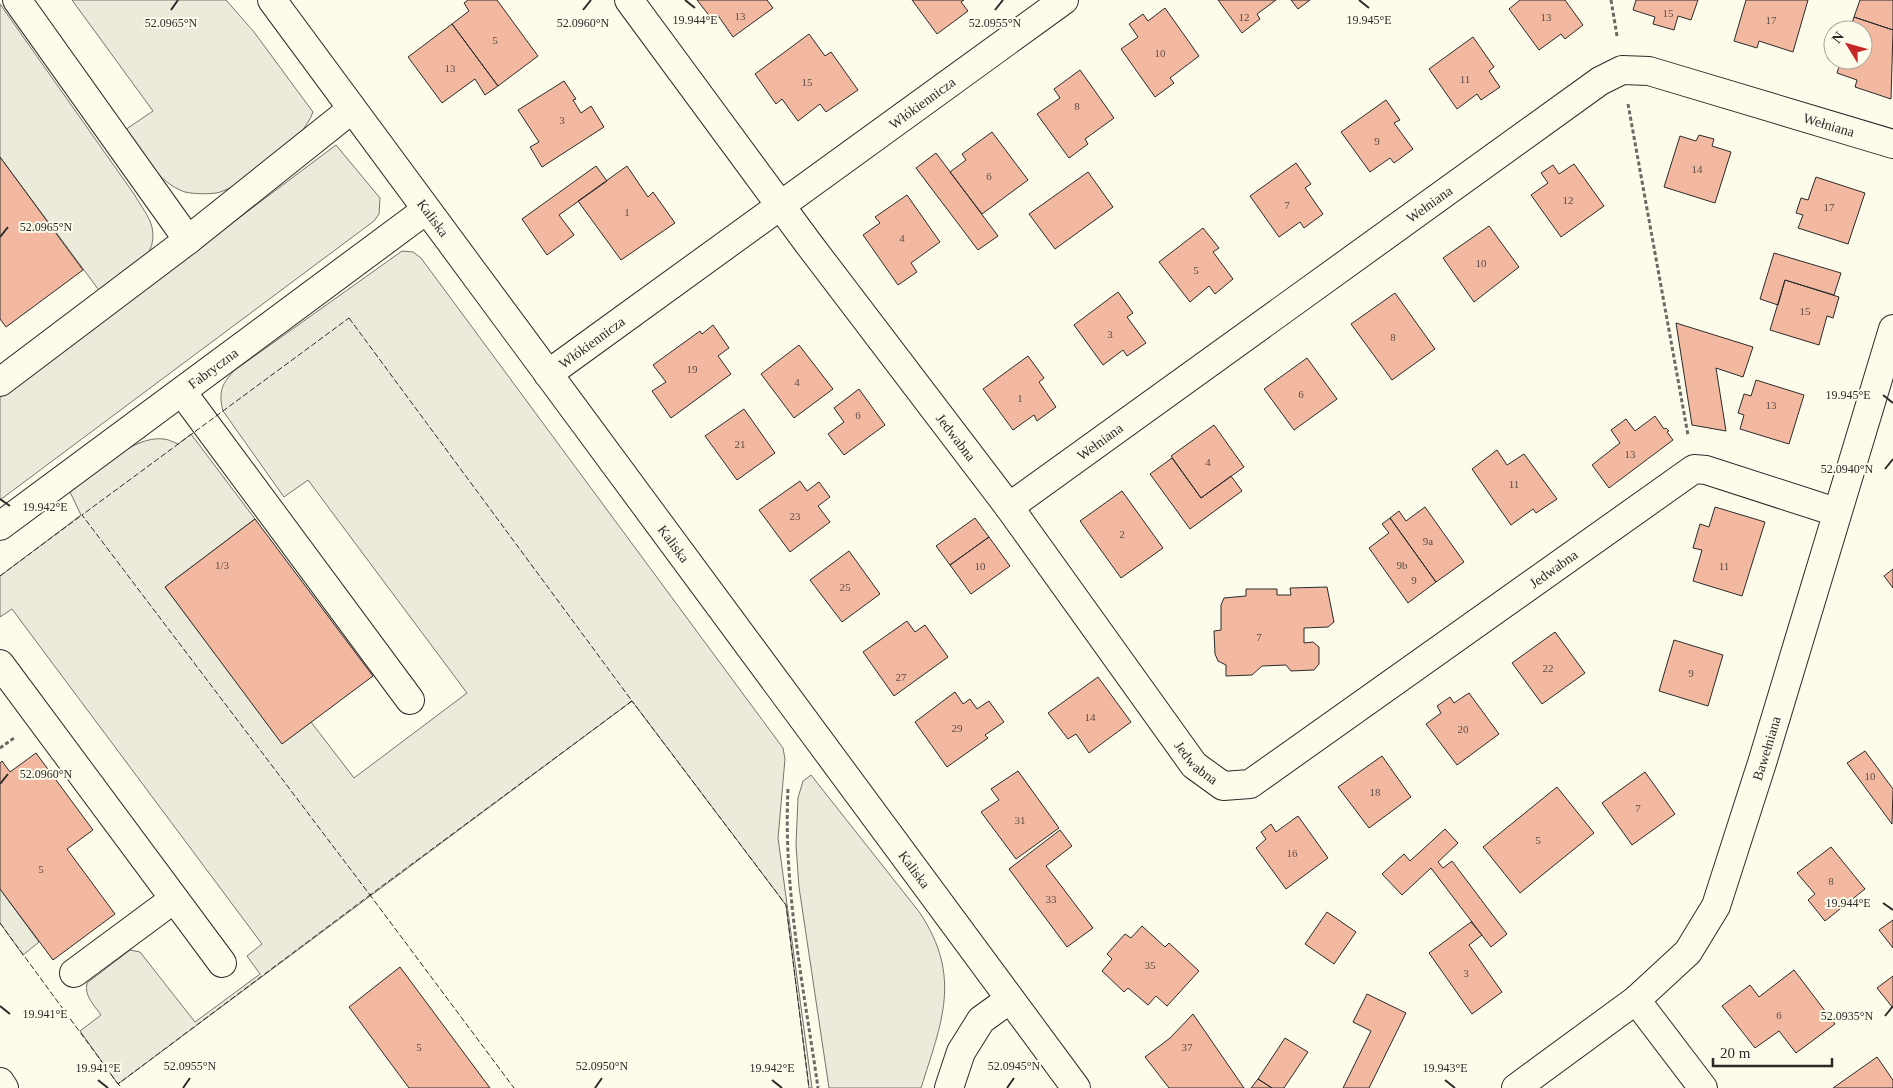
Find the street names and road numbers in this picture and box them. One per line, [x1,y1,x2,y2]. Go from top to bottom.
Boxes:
street label: Włókiennicza [886,74,959,132]
street label: Wełniana [1802,111,1857,140]
street label: Wełniana [1404,183,1456,226]
street label: Kaliska [414,197,452,241]
street label: Włókiennicza [556,313,629,372]
street label: Fabryczna [185,345,242,392]
street label: Jedwabna [933,411,979,465]
street label: Wełniana [1074,420,1126,463]
street label: Kaliska [655,522,693,566]
street label: Jedwabna [1527,547,1581,591]
street label: Bawełniana [1750,714,1784,782]
street label: Jedwabna [1171,738,1221,788]
street label: Kaliska [895,848,933,892]

